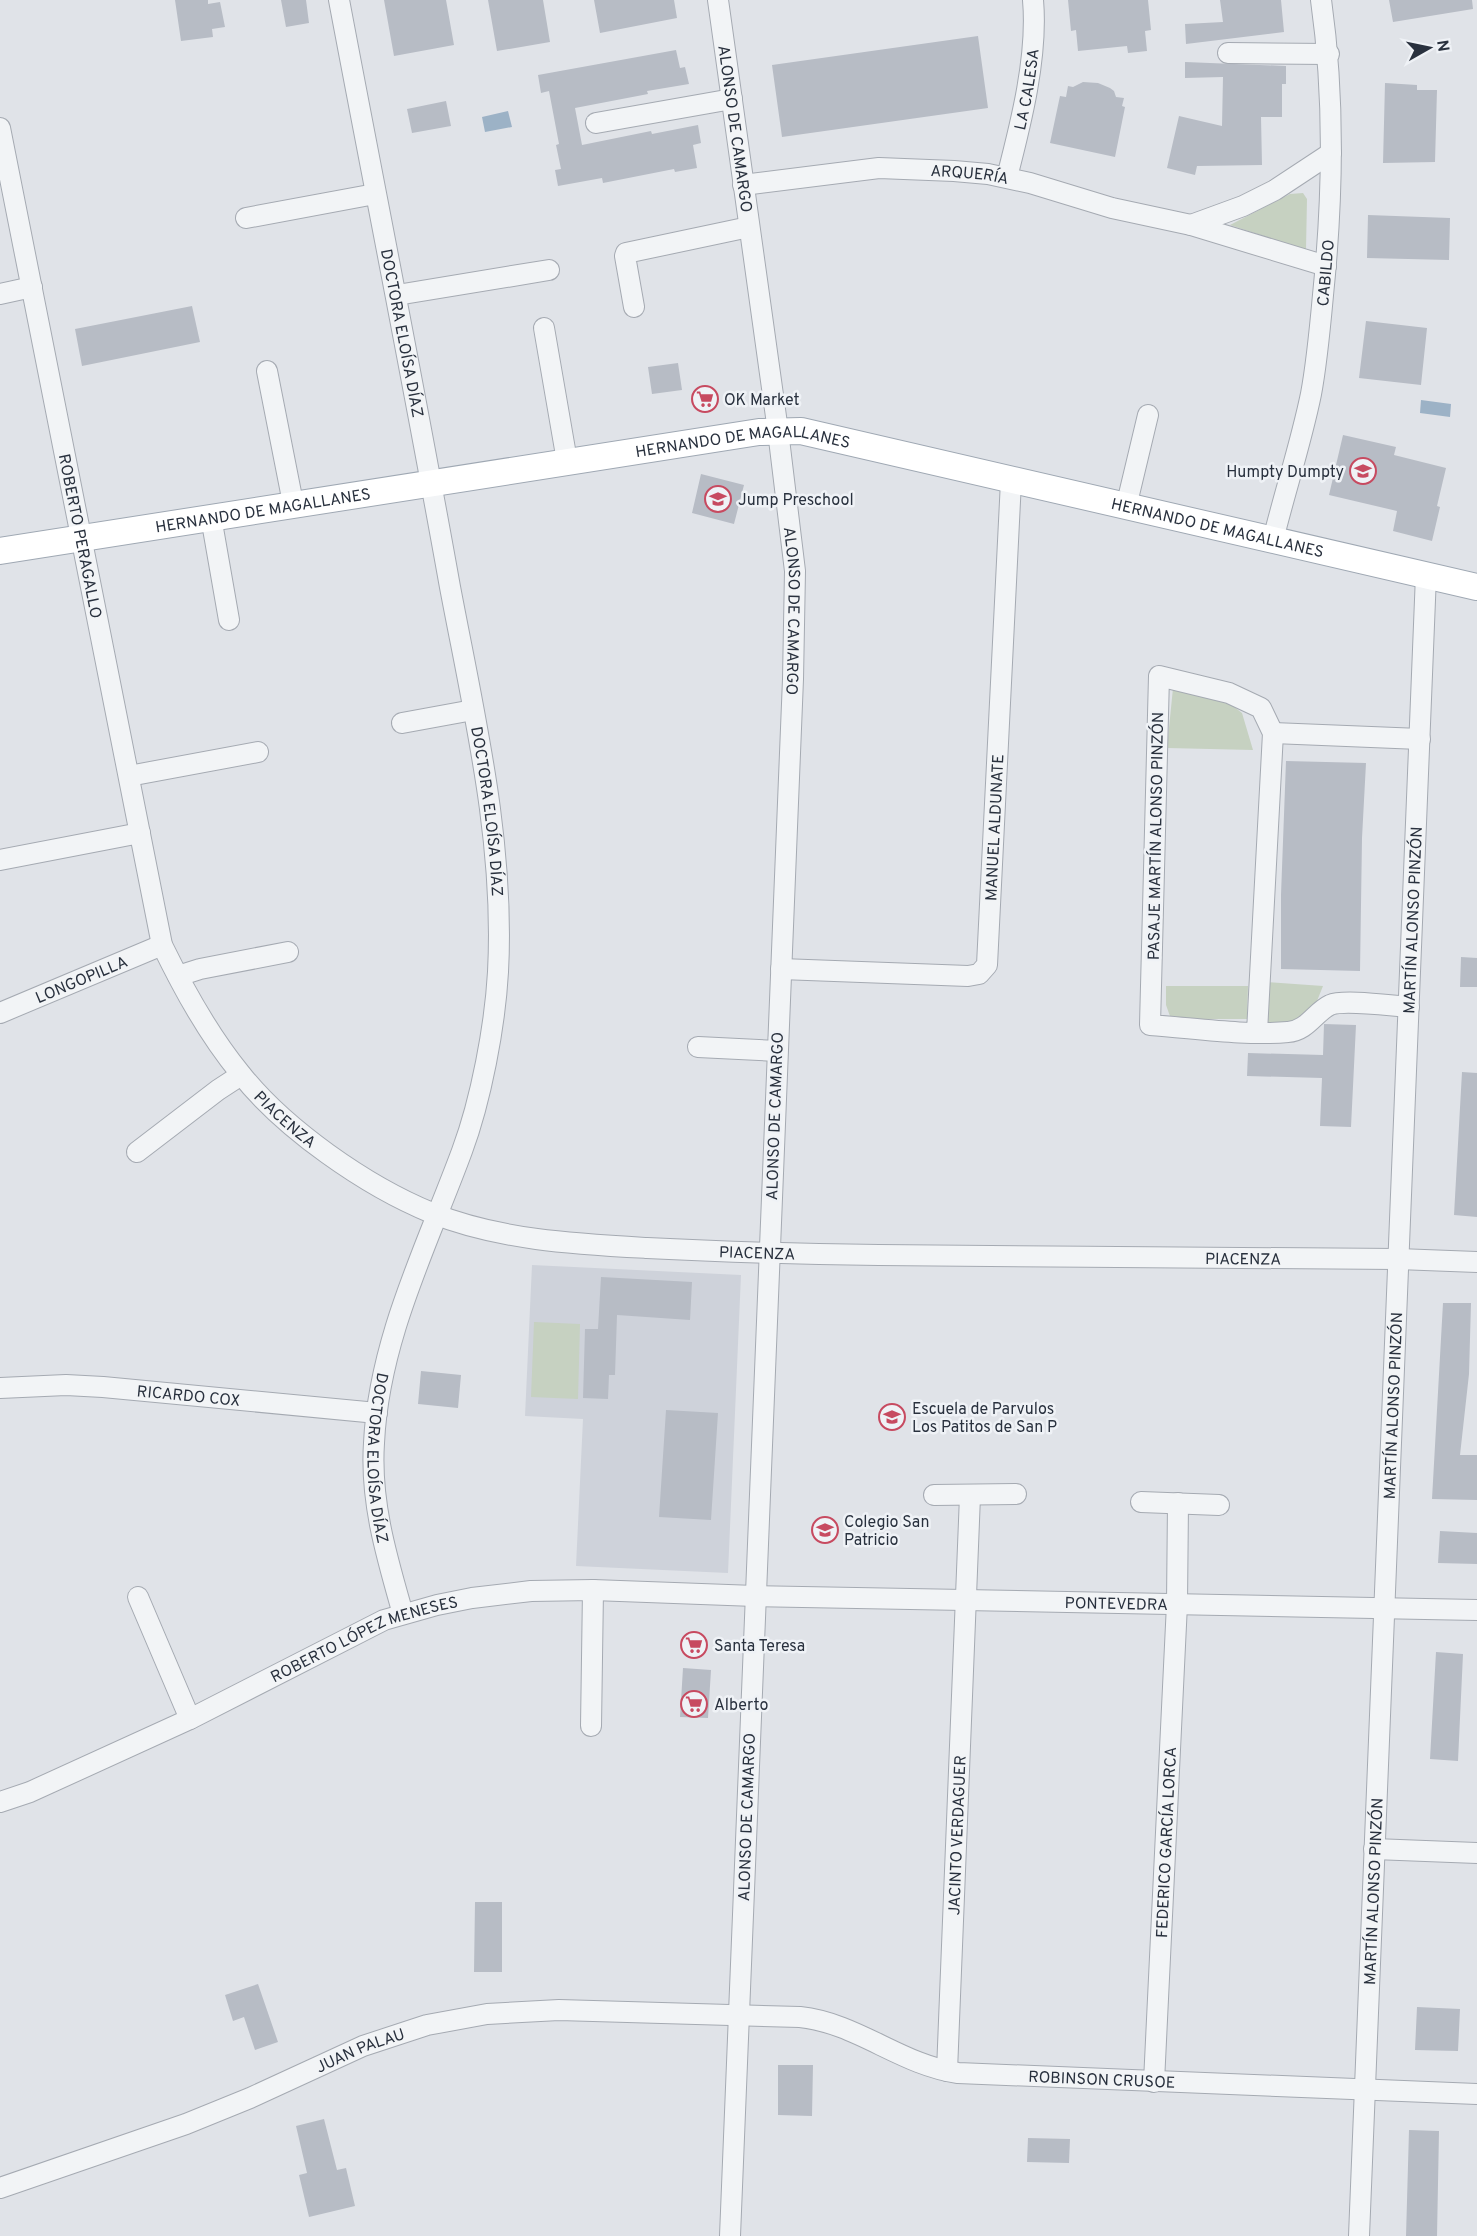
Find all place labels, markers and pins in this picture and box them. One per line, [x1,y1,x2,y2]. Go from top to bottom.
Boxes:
supermarket icon: OK Market [690,384,720,414]
place label: OK Market [724,391,800,411]
school or university icon: Humpty Dumpty [1348,456,1378,486]
place label: Humpty Dumpty [1226,463,1344,483]
school or university icon: Jump Preschool [703,484,733,514]
place label: Jump Preschool [738,491,854,511]
place label: Escuela de Parvulos Los Patitos de San P [912,1400,1057,1438]
school or university icon: Escuela de Parvulos Los Patitos de San P [877,1402,907,1432]
place label: Colegio San Patricio [844,1513,929,1551]
school or university icon: Colegio San Patricio [810,1515,840,1545]
supermarket icon: Santa Teresa [679,1630,709,1660]
place label: Santa Teresa [714,1637,805,1657]
supermarket icon: Alberto [679,1689,709,1719]
place label: Alberto [714,1696,768,1716]

